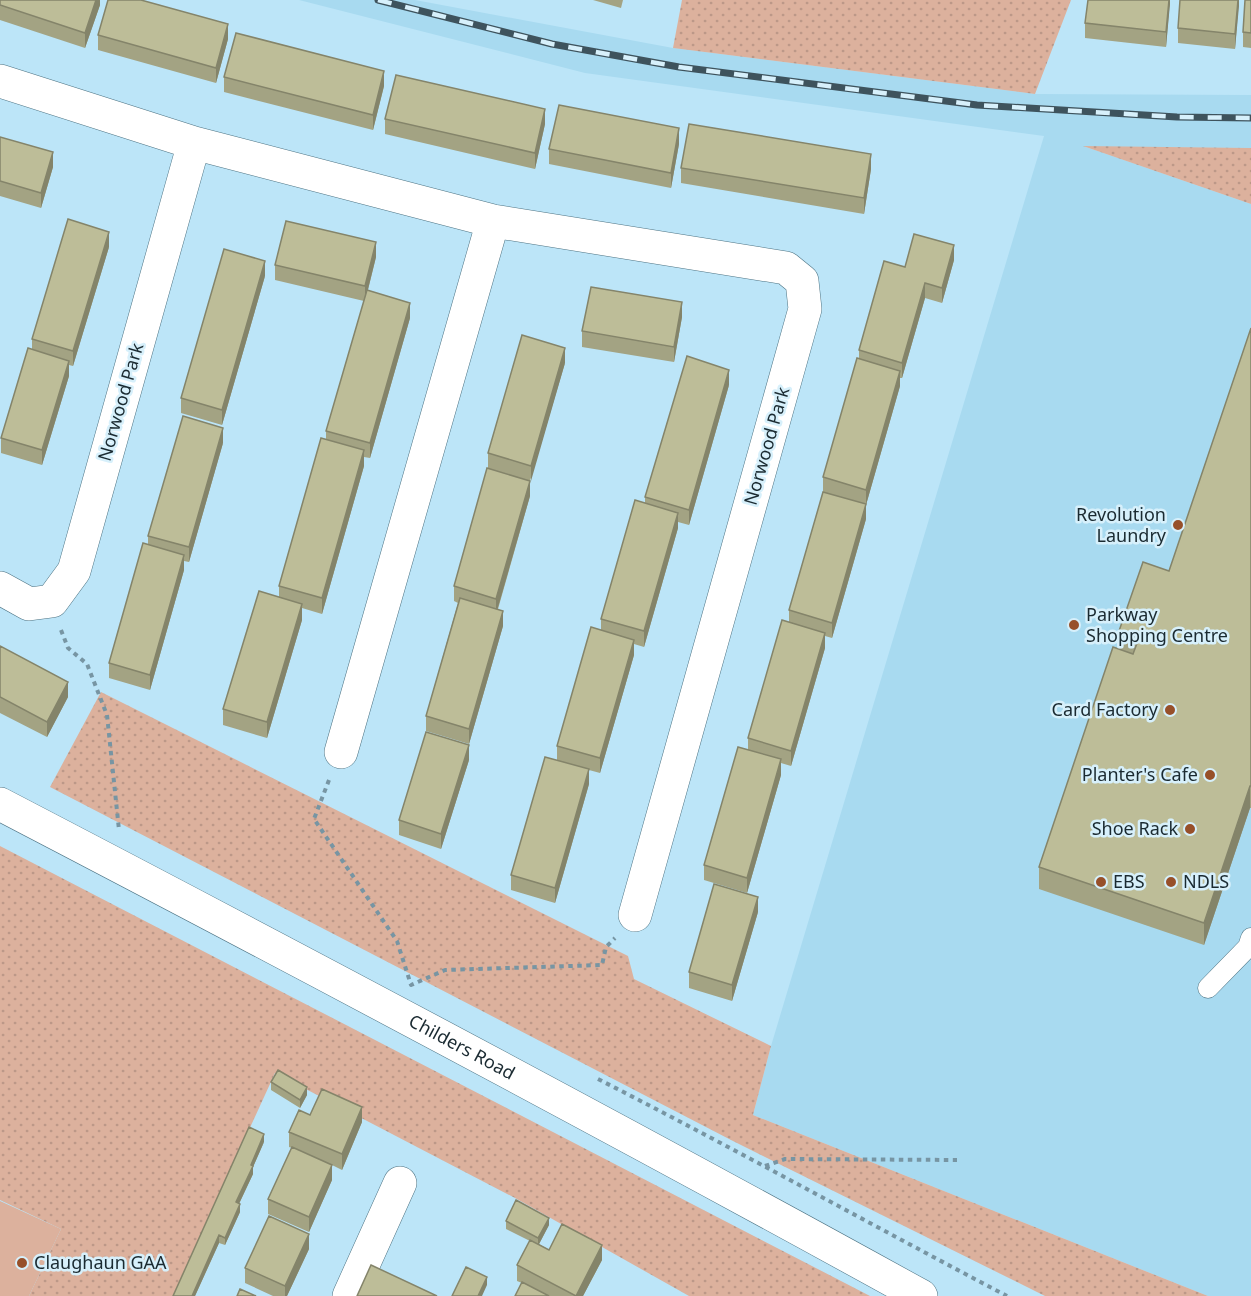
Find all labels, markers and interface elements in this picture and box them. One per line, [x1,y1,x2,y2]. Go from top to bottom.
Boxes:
street label: Norwood Park [92,340,148,464]
street label: Norwood Park [738,384,794,508]
place label: Revolution Laundry [1076,502,1167,547]
marker: Revolution Laundry [1171,518,1185,532]
place label: Parkway Shopping Centre [1086,602,1228,647]
marker: Parkway Shopping Centre [1067,618,1081,632]
place label: Card Factory [1052,697,1159,721]
marker: Card Factory [1163,703,1177,717]
place label: Planter's Cafe [1082,762,1198,786]
marker: Planter's Cafe [1203,768,1217,782]
place label: Shoe Rack [1092,816,1178,840]
marker: Shoe Rack [1183,822,1197,836]
place label: EBS [1113,869,1145,893]
place label: NDLS [1183,869,1229,893]
marker: EBS [1094,875,1108,889]
marker: NDLS [1164,875,1178,889]
street label: Childers Road [405,1008,520,1085]
place label: Claughaun GAA [34,1250,167,1274]
marker: Claughaun GAA [15,1256,29,1270]

